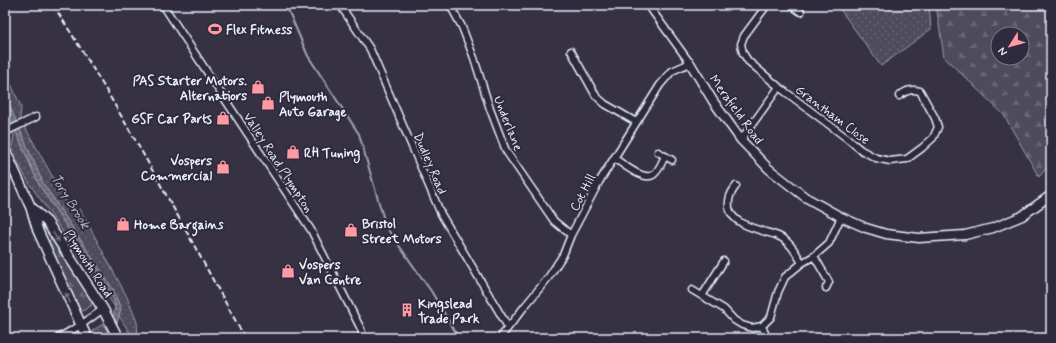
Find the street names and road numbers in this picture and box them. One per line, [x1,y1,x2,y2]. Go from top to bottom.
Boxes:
street label: Merafield Road [705,72,767,148]
street label: Grantham Close [791,82,873,149]
street label: Underlane [489,93,526,154]
street label: Valley Road Plympton [239,109,317,216]
street label: Dudley Road [409,130,450,197]
street label: Cot Hill [566,171,600,214]
street label: Plymouth Road [59,227,116,301]

